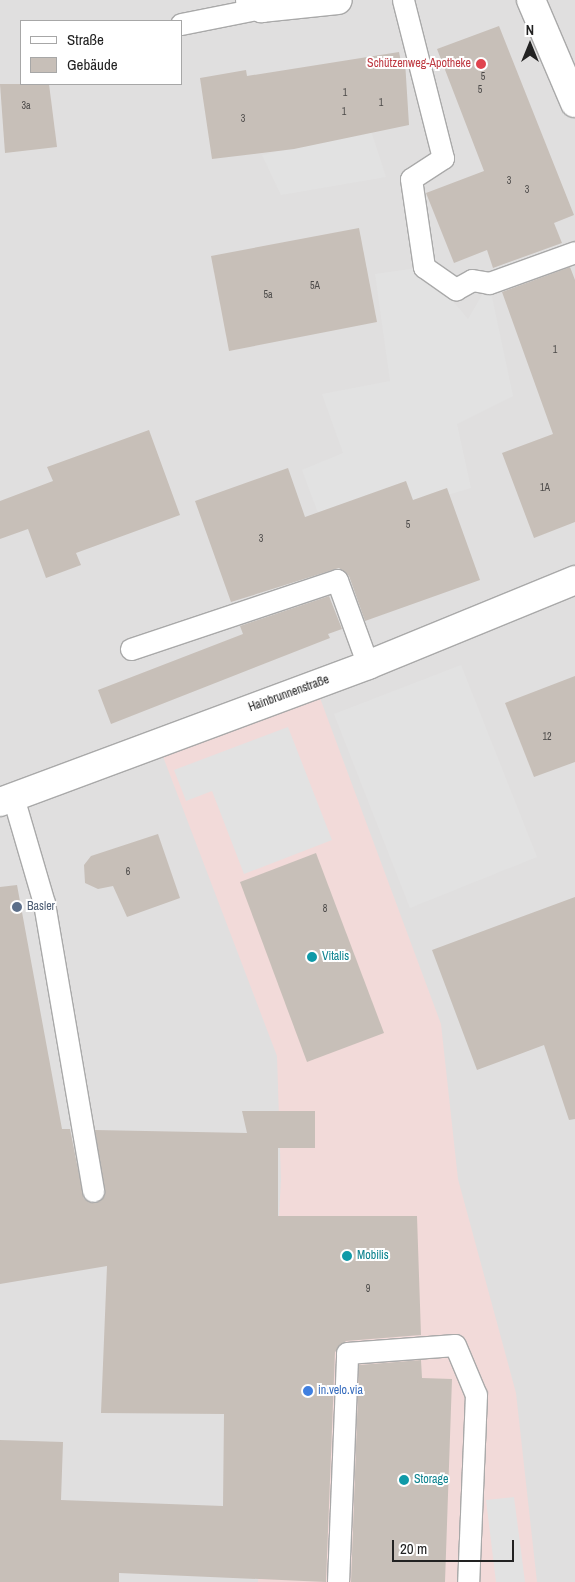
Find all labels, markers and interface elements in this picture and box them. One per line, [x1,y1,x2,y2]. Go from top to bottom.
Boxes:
legend [20,20,182,85]
north arrow [505,20,555,70]
text: N [526,21,534,39]
text: Straße [67,29,104,50]
text: Gebäude [67,54,118,75]
place label: Schützenweg-Apotheke [367,57,471,71]
marker: Schützenweg-Apotheke [475,58,487,70]
house number: 5 [481,71,485,83]
house number: 5 [478,84,482,96]
house number: 1 [343,87,347,99]
house number: 1 [379,97,383,109]
house number: 3a [21,100,31,112]
house number: 1 [342,106,346,118]
house number: 3 [241,113,245,125]
house number: 3 [507,175,511,187]
house number: 3 [525,184,529,196]
house number: 5A [310,280,320,292]
house number: 5a [263,289,273,301]
house number: 1 [553,344,557,356]
house number: 1A [540,482,550,494]
house number: 5 [406,519,410,531]
house number: 3 [259,533,263,545]
street label: Hainbrunnenstraße [247,673,331,715]
house number: 12 [542,731,552,743]
house number: 6 [126,866,130,878]
place label: Basler [27,900,55,914]
marker: Basler [11,901,23,913]
house number: 8 [323,903,327,915]
place label: Vitalis [322,950,349,964]
marker: Vitalis [306,951,318,963]
place label: Mobilis [357,1249,389,1263]
marker: Mobilis [341,1250,353,1262]
house number: 9 [366,1283,370,1295]
place label: in.velo.via [318,1384,363,1398]
marker: in.velo.via [302,1385,314,1397]
place label: Storage [414,1473,448,1487]
marker: Storage [398,1474,410,1486]
scale bar [395,1530,518,1562]
text: 20 m [400,1538,427,1559]

